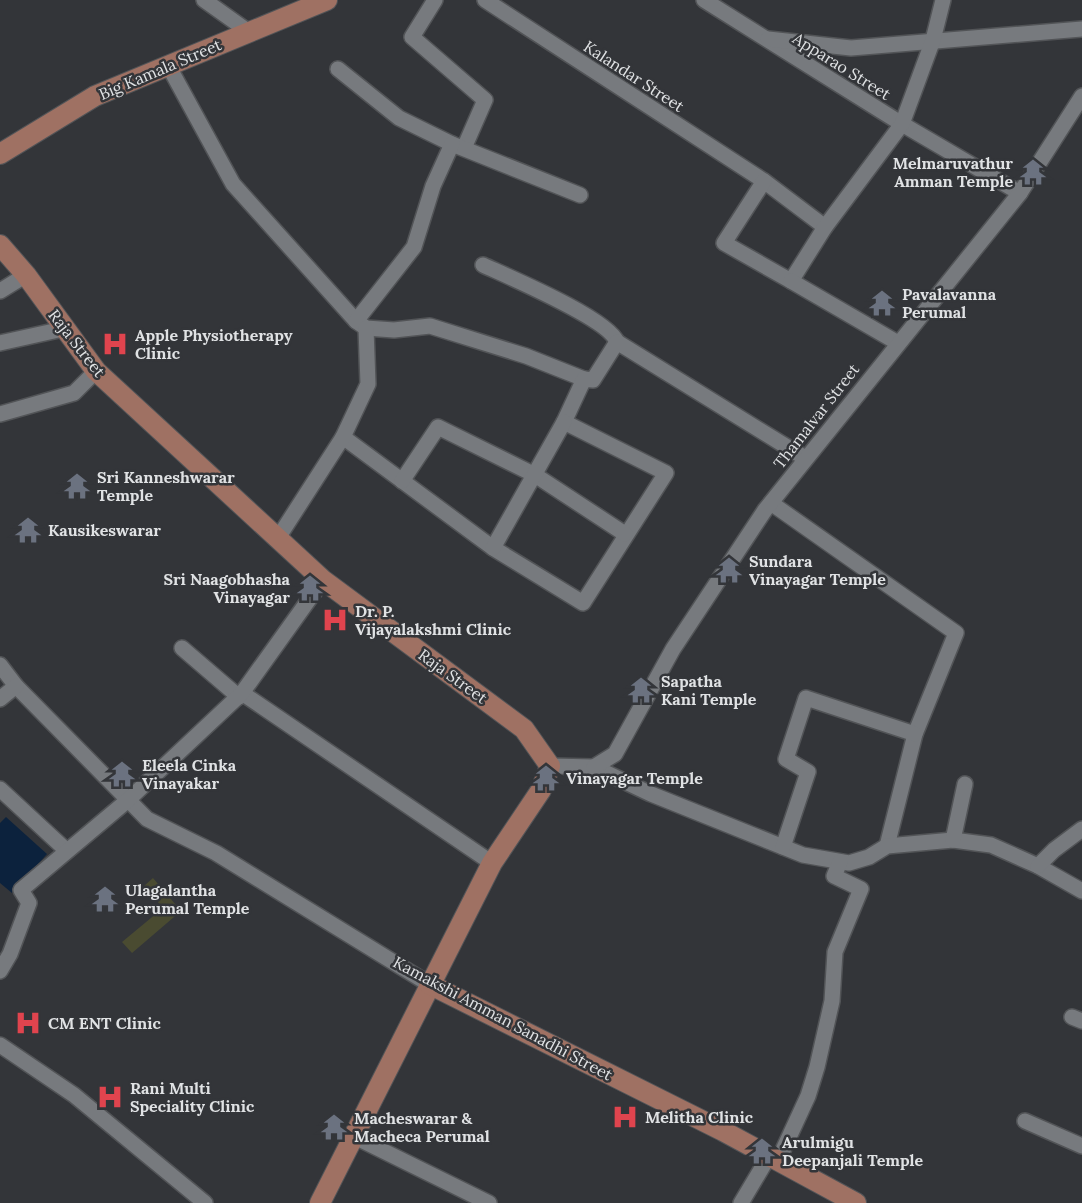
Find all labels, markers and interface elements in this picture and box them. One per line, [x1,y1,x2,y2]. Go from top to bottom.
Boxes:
street label: Apparao Street [789,27,895,104]
street label: Big Kamala Street [96,34,225,104]
street label: Kalandar Street [580,36,689,116]
place label: Melmaruvathur Amman Temple [893,153,1013,191]
temple icon: Melmaruvathur Amman Temple [1018,157,1048,187]
place label: Pavalavanna Perumal [902,284,997,322]
temple icon: Pavalavanna Perumal [867,288,897,318]
street label: Raja Street [44,305,110,381]
place label: Apple Physiotherapy Clinic [135,325,293,363]
hospital icon: Apple Physiotherapy Clinic [100,329,130,359]
street label: Thamalvar Street [769,359,864,472]
place label: Sri Kanneshwarar Temple [97,467,235,505]
temple icon: Sri Kanneshwarar Temple [62,471,92,501]
temple icon: Kausikeswarar [13,515,43,545]
place label: Kausikeswarar [48,520,161,540]
place label: Sundara Vinayagar Temple [749,551,886,589]
temple icon: Sundara Vinayagar Temple [714,555,744,585]
place label: Sri Naagobhasha Vinayagar [163,569,291,607]
temple icon: Sri Naagobhasha Vinayagar [295,573,325,603]
place label: Dr. P. Vijayalakshmi Clinic [355,601,512,639]
hospital icon: Dr. P. Vijayalakshmi Clinic [320,605,350,635]
street label: Raja Street [415,644,492,708]
place label: Sapatha Kani Temple [661,671,757,709]
temple icon: Sapatha Kani Temple [626,675,656,705]
place label: Eleela Cinka Vinayakar [142,755,237,793]
temple icon: Eleela Cinka Vinayakar [107,759,137,789]
temple icon: Vinayagar Temple [531,763,561,793]
place label: Vinayagar Temple [566,768,703,788]
place label: Ulagalantha Perumal Temple [125,880,250,918]
temple icon: Ulagalantha Perumal Temple [90,884,120,914]
street label: Kamakshi Amman Sanadhi Street [390,952,617,1085]
hospital icon: CM ENT Clinic [13,1008,43,1038]
place label: CM ENT Clinic [48,1013,161,1033]
place label: Rani Multi Speciality Clinic [130,1078,255,1116]
hospital icon: Rani Multi Speciality Clinic [95,1082,125,1112]
hospital icon: Melitha Clinic [610,1102,640,1132]
place label: Melitha Clinic [645,1107,754,1127]
place label: Macheswarar & Macheca Perumal [354,1108,490,1146]
temple icon: Macheswarar & Macheca Perumal [319,1112,349,1142]
place label: Arulmigu Deepanjali Temple [782,1132,924,1170]
temple icon: Arulmigu Deepanjali Temple [747,1136,777,1166]

